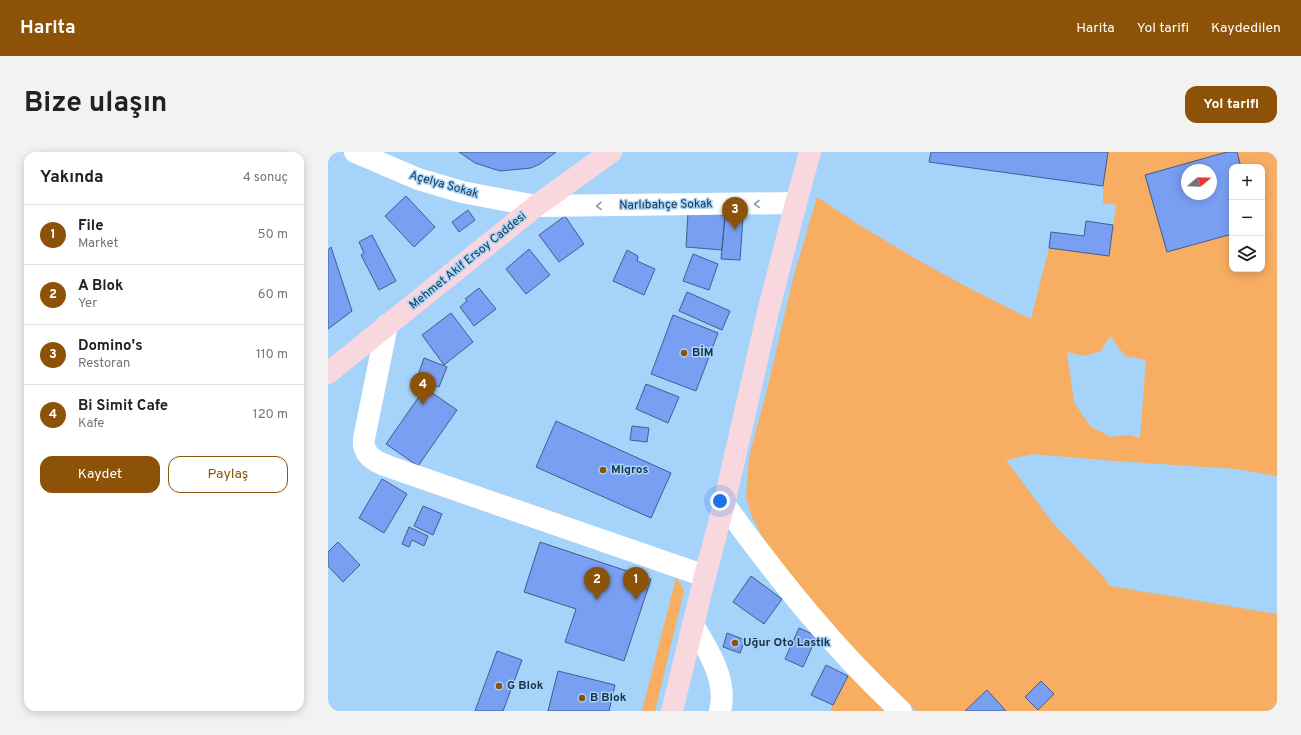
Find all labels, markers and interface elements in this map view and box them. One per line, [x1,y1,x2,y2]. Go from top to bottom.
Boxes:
text: Harita [20,16,76,40]
text: Harita [1076,20,1115,37]
text: Yol tarifi [1137,20,1189,37]
text: Kaydedilen [1211,20,1281,37]
text: Bize ulaşın [24,86,167,122]
button: Yol tarifi [1185,86,1277,123]
north arrow [1181,164,1217,200]
map controls [1229,164,1265,272]
button: + [1229,164,1265,200]
text: Yakında [40,167,104,189]
street label: Açelya Sokak [407,167,481,203]
text: 4 sonuç [243,170,288,186]
street label: Narlıbahçe Sokak [619,196,713,214]
pin: 3 [722,197,748,230]
one-way arrow [754,200,760,208]
button: − [1229,200,1265,236]
one-way arrow [596,202,602,210]
street label: Mehmet Akif Ersoy Caddesi [406,209,530,313]
text: File [78,217,104,236]
text: 1 [50,227,56,243]
text: 50 m [258,227,288,243]
text: Market [78,236,118,252]
button: layers [1229,236,1265,272]
text: A Blok [78,277,124,296]
text: 2 [49,287,57,303]
text: 60 m [258,287,288,303]
text: Yer [78,296,97,312]
text: Domino's [78,337,143,356]
place label: BİM [692,345,713,361]
text: 3 [49,347,57,363]
text: 110 m [256,347,288,363]
marker: BİM [679,348,689,358]
text: Restoran [78,356,130,372]
pin: 4 [410,372,436,405]
text: Bi Simit Cafe [78,397,168,416]
text: 4 [49,407,57,423]
text: 120 m [253,407,288,423]
text: Kafe [78,416,104,432]
button: Kaydet [40,456,160,493]
button: Paylaş [168,456,288,493]
place label: Migros [611,462,648,478]
marker: Migros [598,465,608,475]
your location [710,491,730,511]
pin: 2 [584,567,610,600]
pin: 1 [623,567,649,600]
place label: Uğur Oto Lastik [743,635,831,651]
marker: Uğur Oto Lastik [730,638,740,648]
place label: G Blok [507,678,544,694]
marker: G Blok [494,681,504,691]
place label: B Blok [590,690,627,706]
marker: B Blok [577,693,587,703]

